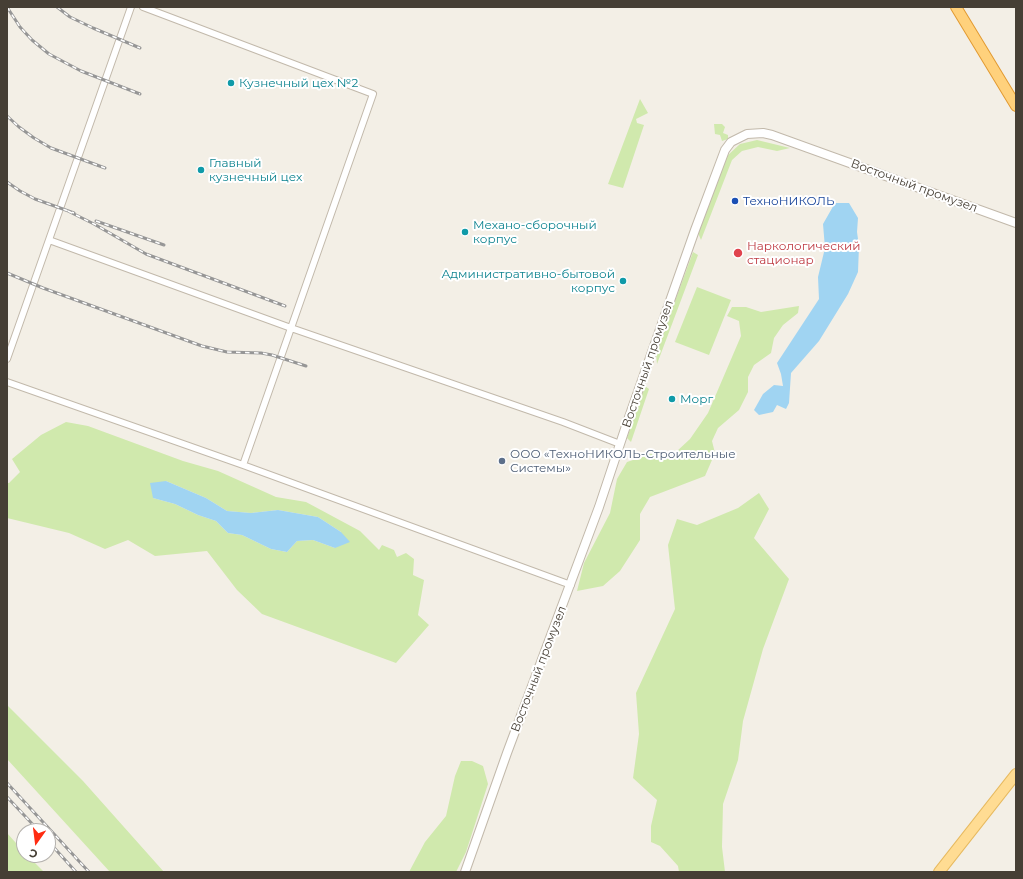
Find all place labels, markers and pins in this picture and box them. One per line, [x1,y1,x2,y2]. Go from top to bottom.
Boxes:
place label: Кузнечный цех №2 [239,76,358,90]
marker: Кузнечный цех №2 [226,78,236,88]
place label: Главный кузнечный цех [209,156,302,184]
marker: Главный кузнечный цех [196,165,206,175]
place label: ТехноНИКОЛЬ [743,194,834,208]
marker: ТехноНИКОЛЬ [730,196,740,206]
place label: Механо-сборочный корпус [473,218,597,246]
marker: Механо-сборочный корпус [460,227,470,237]
place label: Наркологический стационар [747,239,860,267]
marker: Наркологический стационар [732,247,744,259]
place label: Административно-бытовой корпус [441,267,615,295]
marker: Административно-бытовой корпус [618,276,628,286]
place label: Морг [680,392,713,406]
marker: Морг [667,394,677,404]
place label: ООО «ТехноНИКОЛЬ-Строительные Системы» [510,447,736,475]
marker: ООО «ТехноНИКОЛЬ-Строительные Системы» [497,456,507,466]

